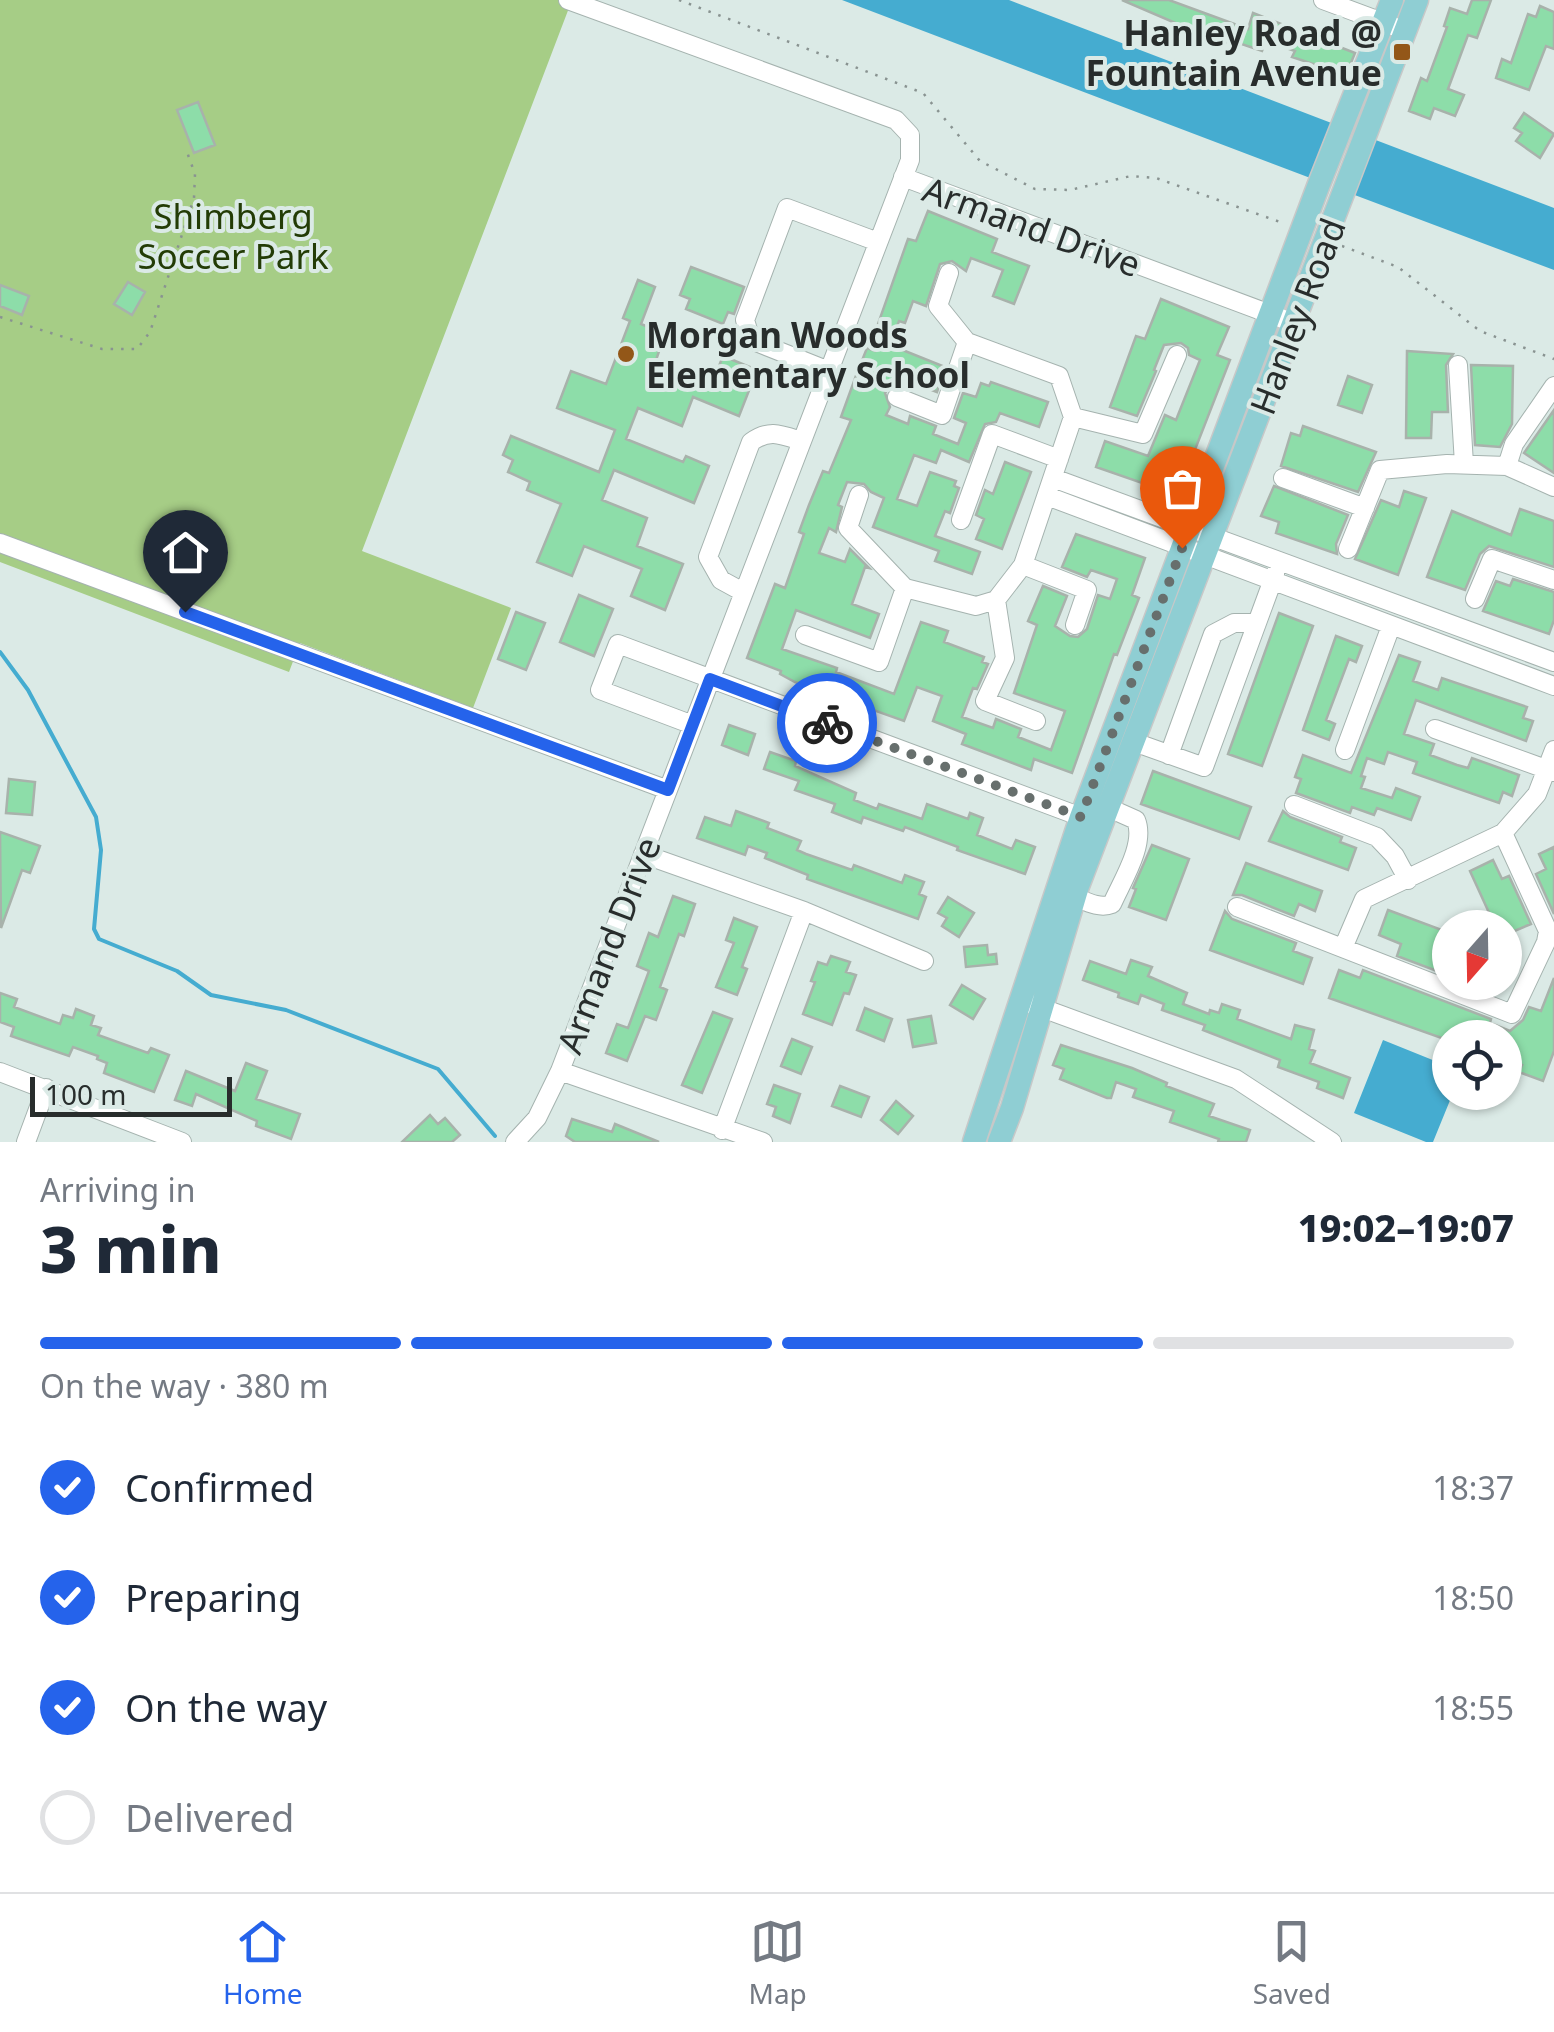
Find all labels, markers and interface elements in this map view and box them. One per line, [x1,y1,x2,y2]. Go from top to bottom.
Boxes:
place label: Hanley Road @ Fountain Avenue [1085,9,1382,96]
marker: Hanley Road @ Fountain Avenue [1391,41,1413,63]
street label: Armand Drive [917,165,1147,287]
park label: Shimberg Soccer Park [137,192,329,279]
street label: Hanley Road [1238,211,1356,421]
place label: Morgan Woods Elementary School [646,311,970,398]
marker: Morgan Woods Elementary School [615,343,637,365]
pin [1140,446,1225,549]
icon: bag [1155,461,1210,516]
pin [143,510,228,613]
icon: home [158,525,213,580]
courier [777,673,877,773]
icon: bike [800,696,855,751]
street label: Armand Drive [545,830,671,1060]
north arrow [1432,910,1522,1000]
map controls [1432,910,1522,1110]
button: locate [1432,1020,1522,1110]
scale bar [30,1072,232,1116]
text: 100 m [45,1075,127,1113]
text: Arriving in [40,1168,195,1211]
text: 19:02–19:07 [1298,1201,1514,1253]
text: 3 min [40,1204,222,1292]
text: On the way · 380 m [40,1364,329,1407]
icon: check [40,1460,95,1515]
text: Confirmed [125,1461,314,1513]
text: 18:37 [1432,1466,1514,1509]
icon: check [40,1570,95,1625]
text: Preparing [125,1571,301,1623]
text: 18:50 [1432,1576,1514,1619]
icon: check [40,1680,95,1735]
text: On the way [125,1681,327,1733]
text: 18:55 [1432,1686,1514,1729]
text: Delivered [125,1791,294,1843]
tab: Home [223,1914,303,2012]
tab: Map [749,1914,807,2012]
tab: Saved [1253,1914,1331,2012]

